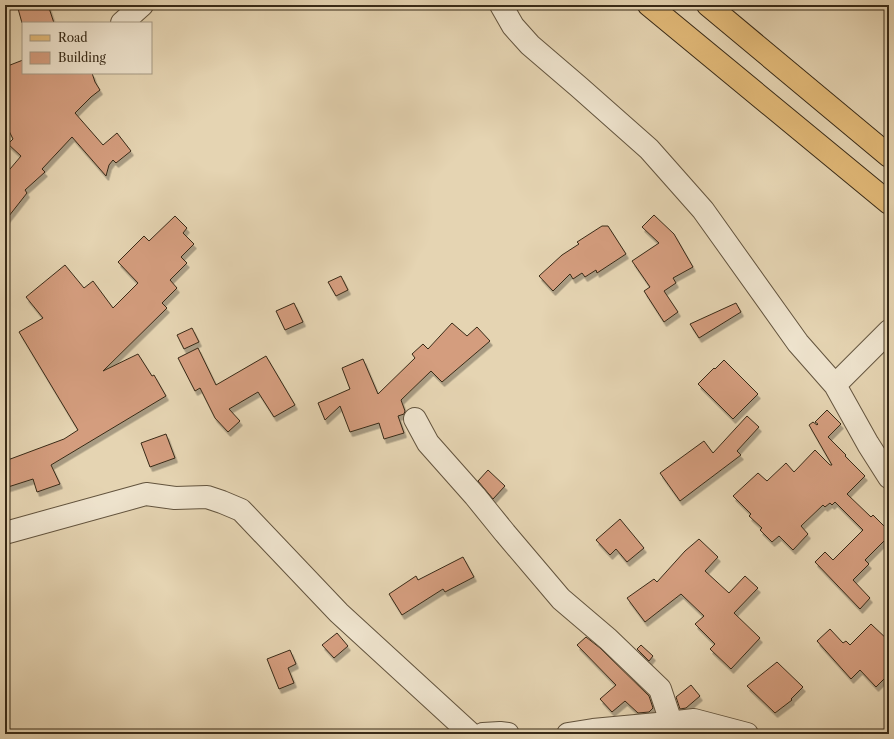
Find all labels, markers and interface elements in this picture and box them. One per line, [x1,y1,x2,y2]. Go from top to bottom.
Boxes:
legend [22,22,152,74]
text: Road [58,30,88,45]
text: Building [58,50,106,65]

